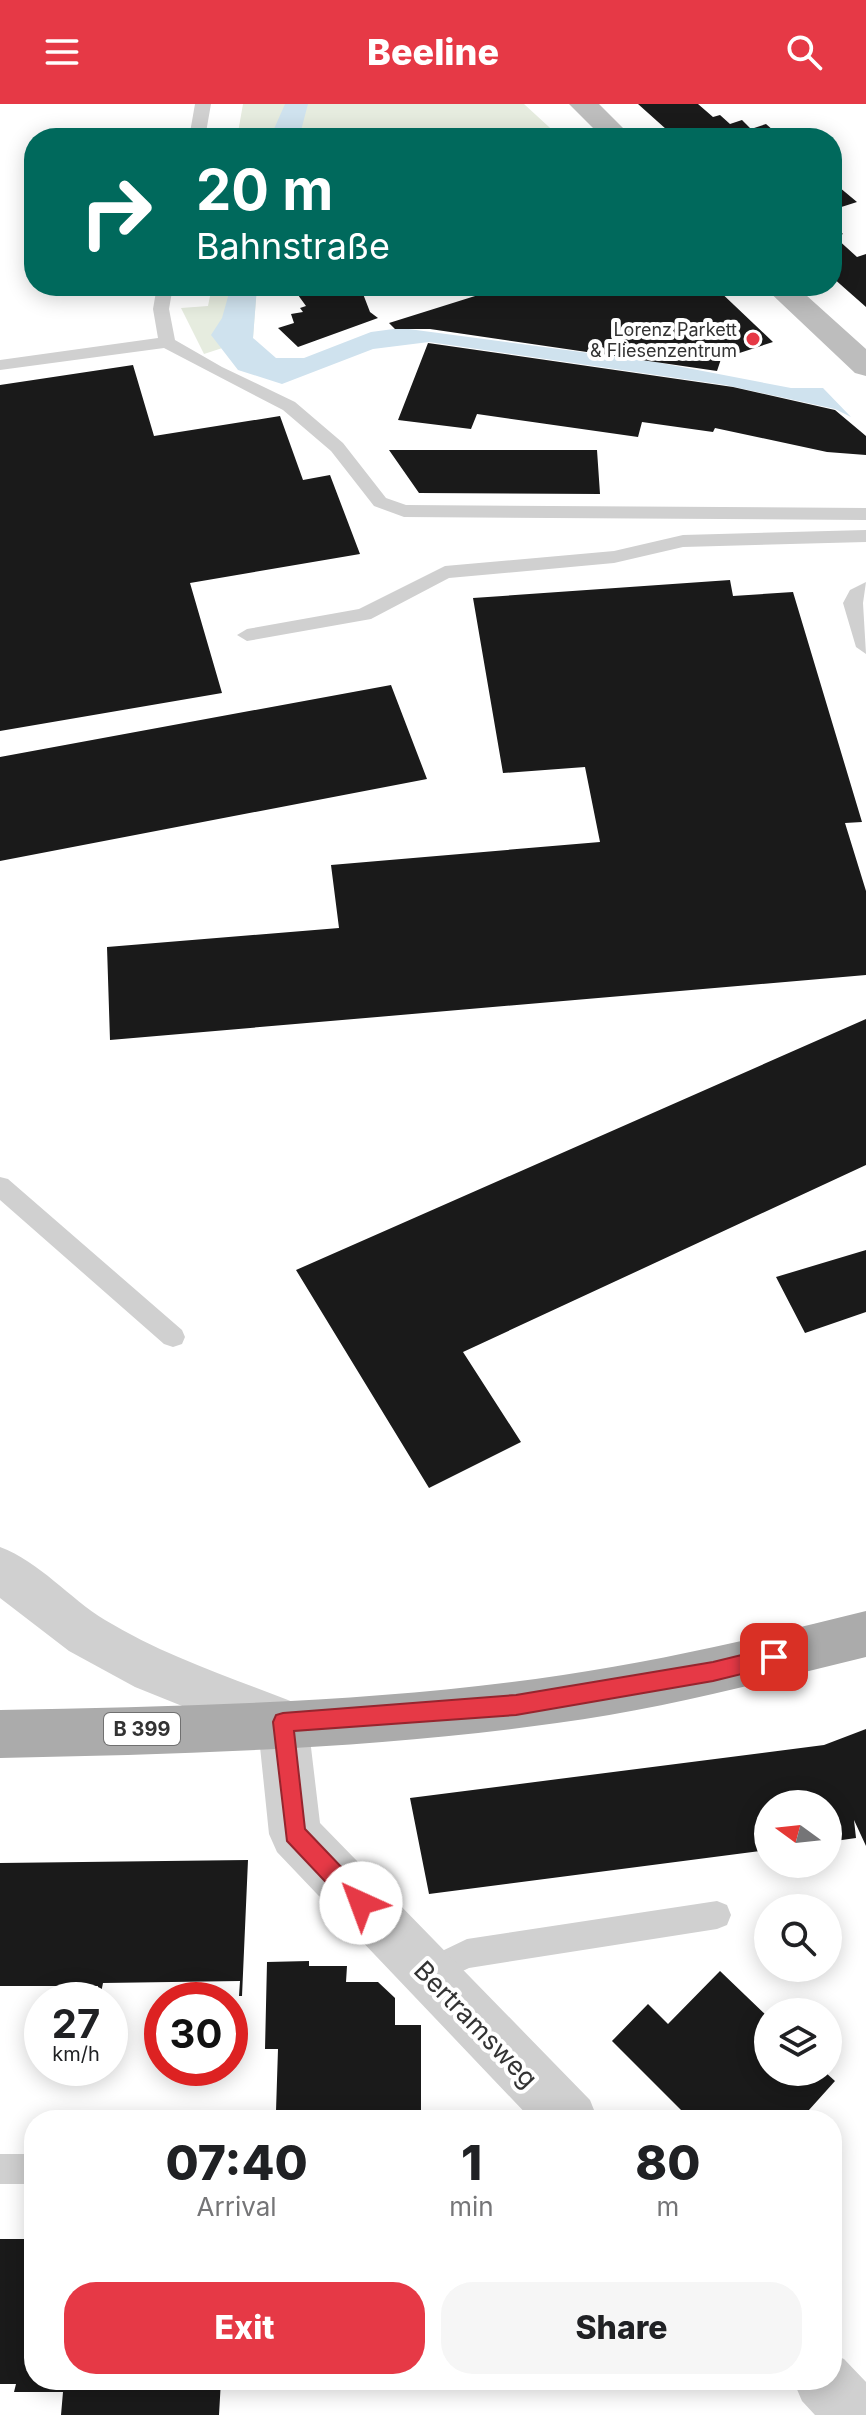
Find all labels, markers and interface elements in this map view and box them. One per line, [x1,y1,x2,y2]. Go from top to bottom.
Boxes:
icon: menu [40,30,84,74]
text: Beeline [367,30,499,74]
icon: search [782,30,826,74]
text: 20 m [196,156,333,224]
icon: right [64,160,168,264]
text: Bahnstraße [196,224,390,268]
place label: Lorenz Parkett & Fliesenzentrum [590,319,737,361]
marker: Lorenz Parkett & Fliesenzentrum [744,330,762,348]
pin [740,1623,808,1691]
icon: arrive [752,1635,796,1679]
road number: B 399 [104,1713,180,1745]
north arrow [754,1790,842,1878]
map controls [754,1790,842,2086]
position arrow [319,1861,403,1945]
button: search [754,1894,842,1982]
street label: Bertramsweg [408,1954,544,2094]
speed limit sign: 30 [144,1982,248,2086]
button: layers [754,1998,842,2086]
text: 27 [52,1999,100,2048]
text: km/h [52,2042,100,2066]
text: 07:40 [166,2133,308,2192]
text: 1 [461,2133,482,2192]
text: 80 [635,2133,700,2192]
text: Arrival [197,2191,277,2222]
text: min [449,2191,494,2222]
text: m [656,2191,679,2222]
button: Exit [64,2282,425,2374]
button: Share [441,2282,802,2374]

